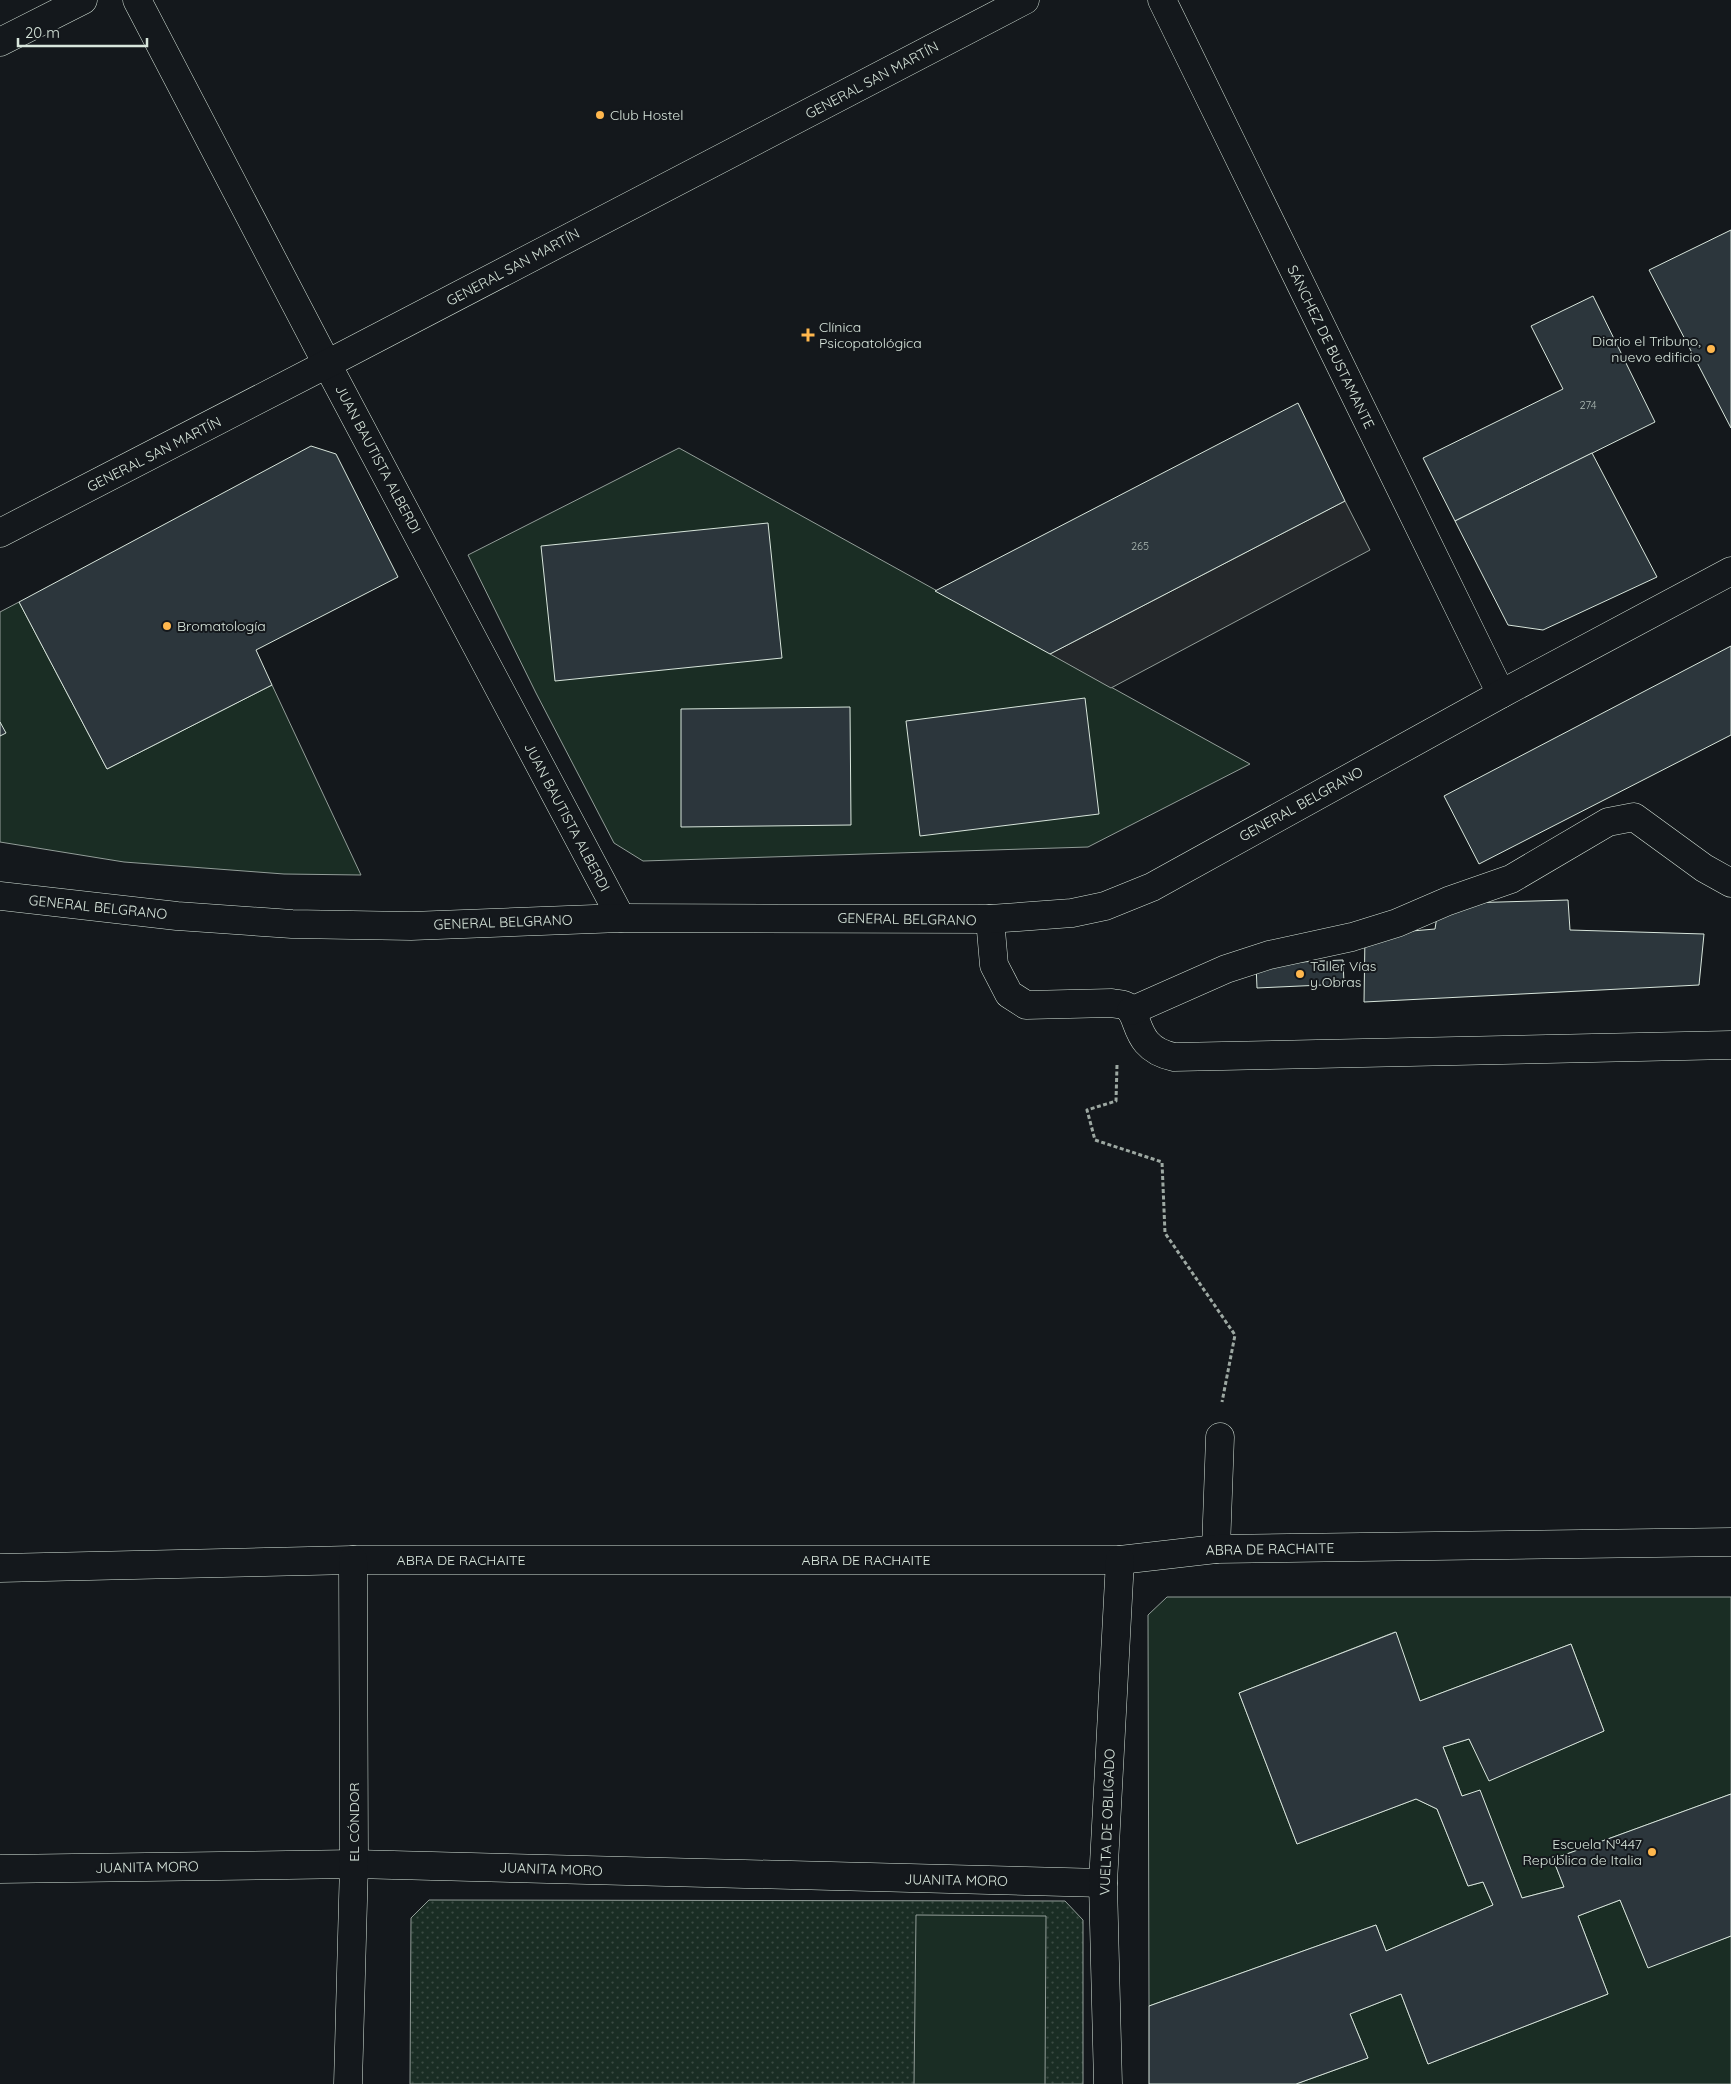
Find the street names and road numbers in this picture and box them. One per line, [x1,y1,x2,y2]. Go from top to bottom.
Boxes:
street label: GENERAL SAN MARTÍN [802,37,942,123]
street label: GENERAL SAN MARTÍN [443,224,583,310]
street label: SÁNCHEZ DE BUSTAMANTE [1283,262,1379,432]
street label: JUAN BAUTISTA ALBERDI [331,382,425,536]
street label: GENERAL SAN MARTÍN [84,412,224,496]
street label: JUAN BAUTISTA ALBERDI [520,740,614,894]
street label: GENERAL BELGRANO [1236,762,1366,846]
street label: GENERAL BELGRANO [28,891,168,923]
street label: GENERAL BELGRANO [837,909,977,929]
street label: GENERAL BELGRANO [433,911,573,933]
street label: ABRA DE RACHAITE [1205,1539,1335,1559]
street label: ABRA DE RACHAITE [397,1551,525,1569]
street label: ABRA DE RACHAITE [802,1551,930,1569]
street label: VUELTA DE OBLIGADO [1095,1748,1119,1896]
street label: EL CÓNDOR [345,1782,363,1862]
street label: JUANITA MORO [95,1857,199,1877]
street label: JUANITA MORO [499,1858,603,1880]
street label: JUANITA MORO [904,1870,1008,1890]

